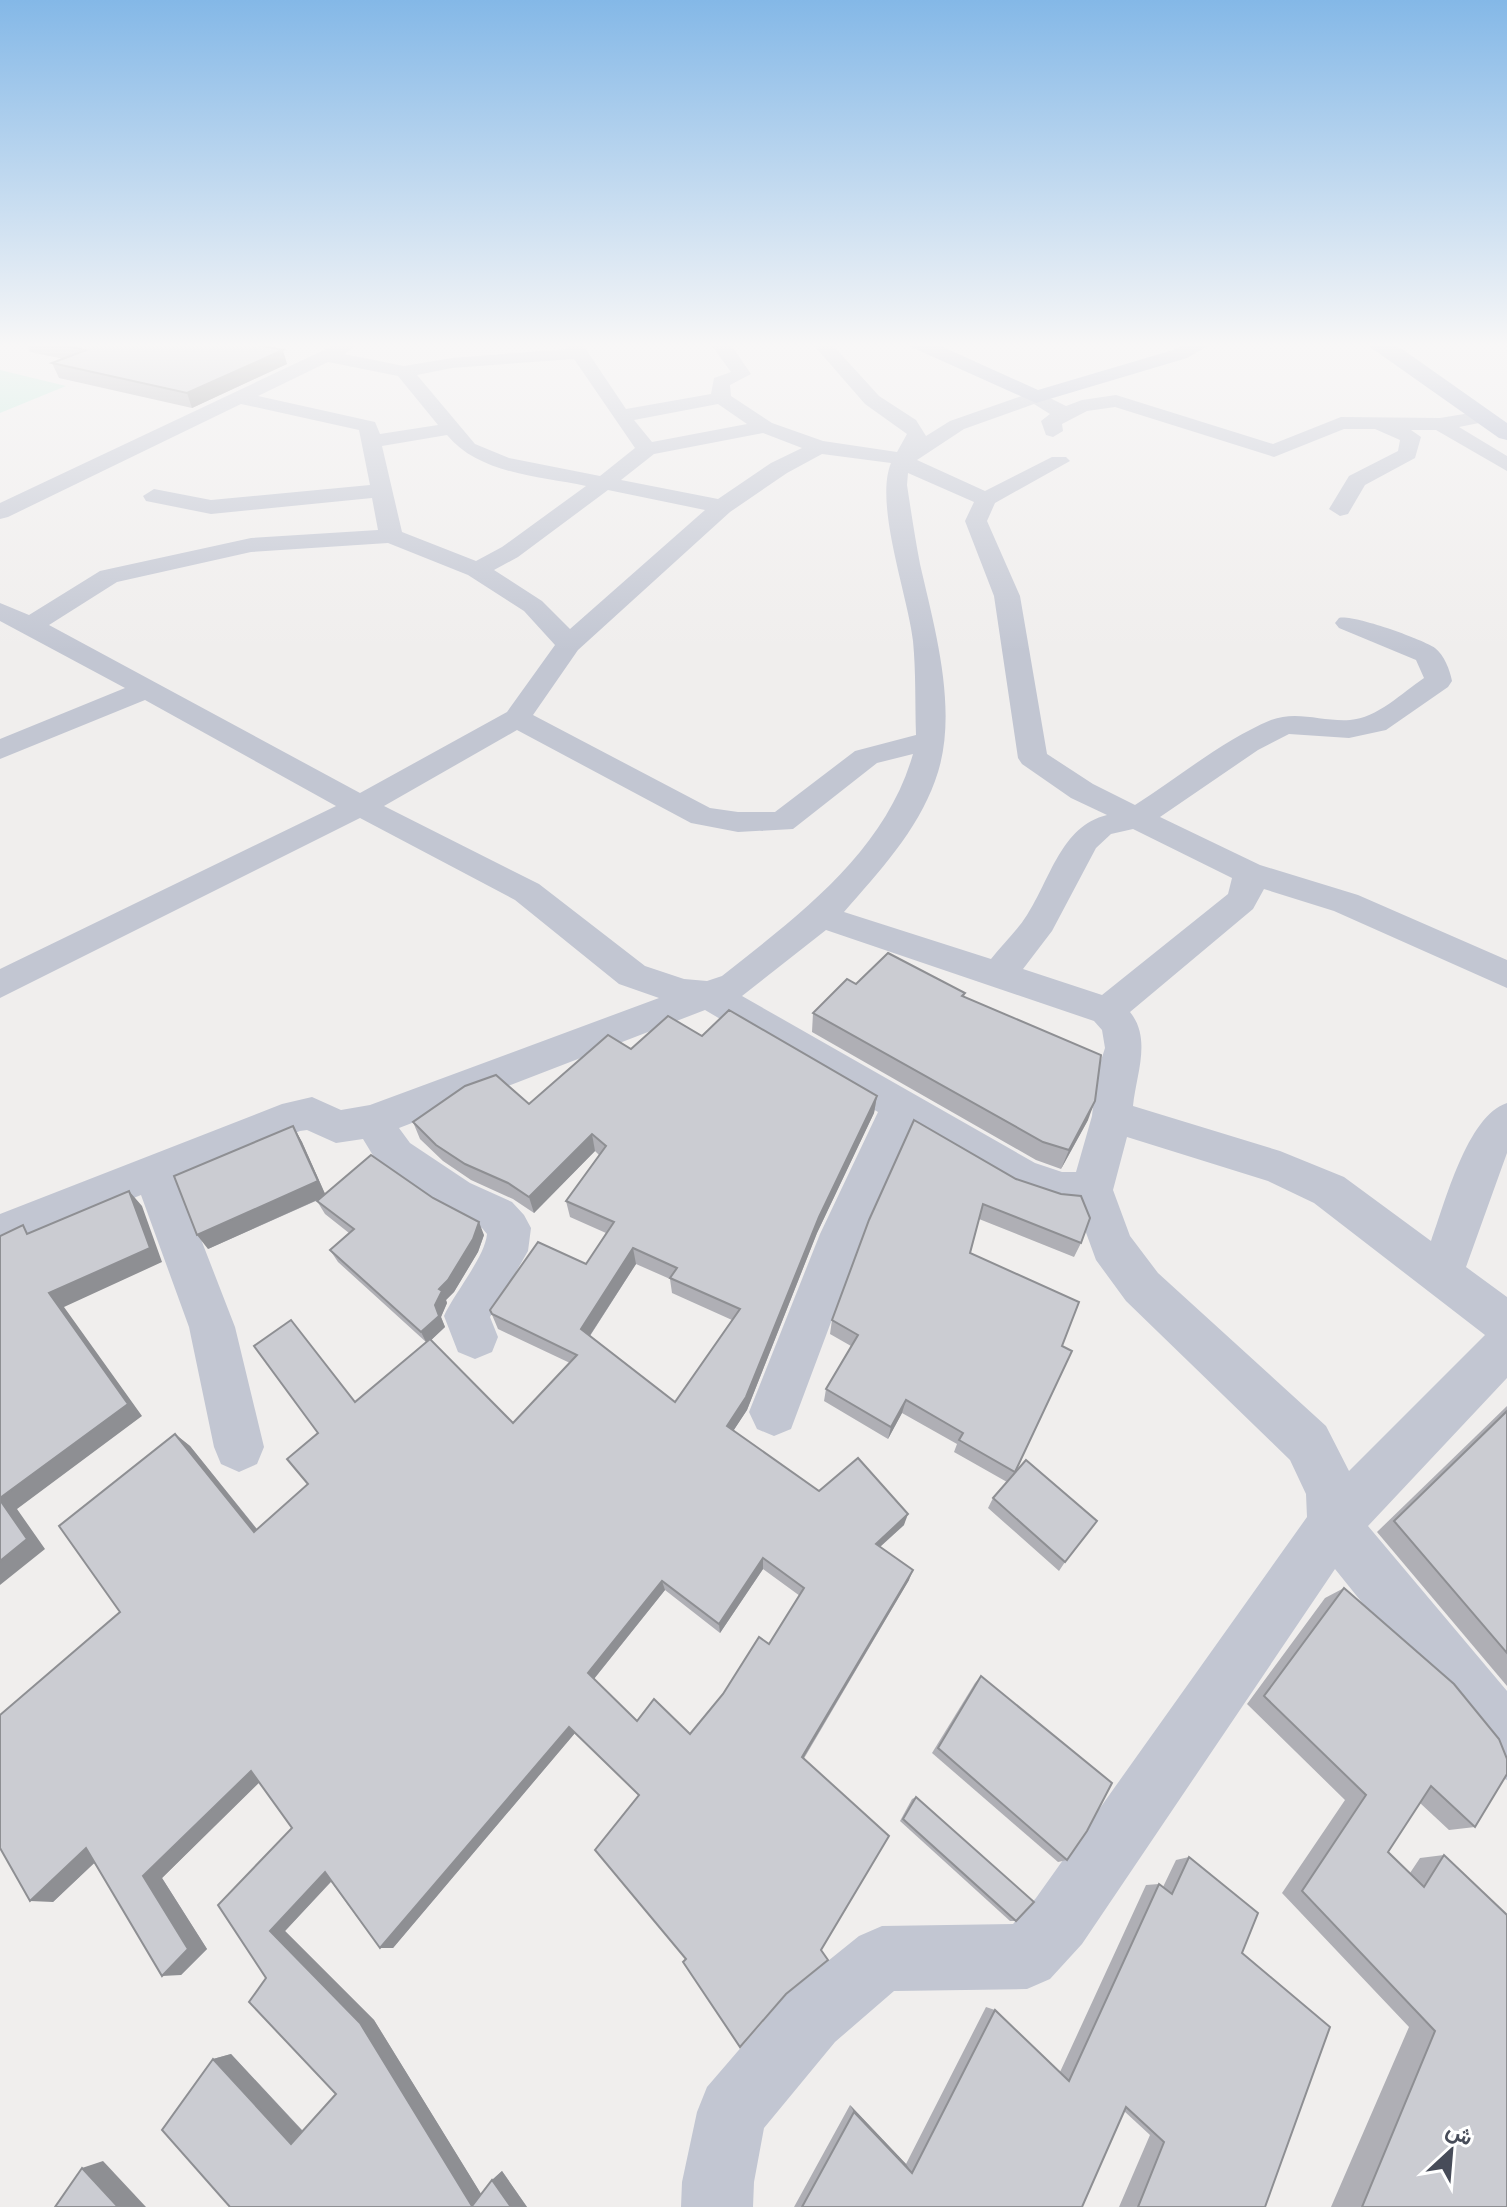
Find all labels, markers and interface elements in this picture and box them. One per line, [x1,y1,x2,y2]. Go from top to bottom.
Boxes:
north arrow [1411,2111,1491,2191]
text: ش [1442,2113,1479,2151]

